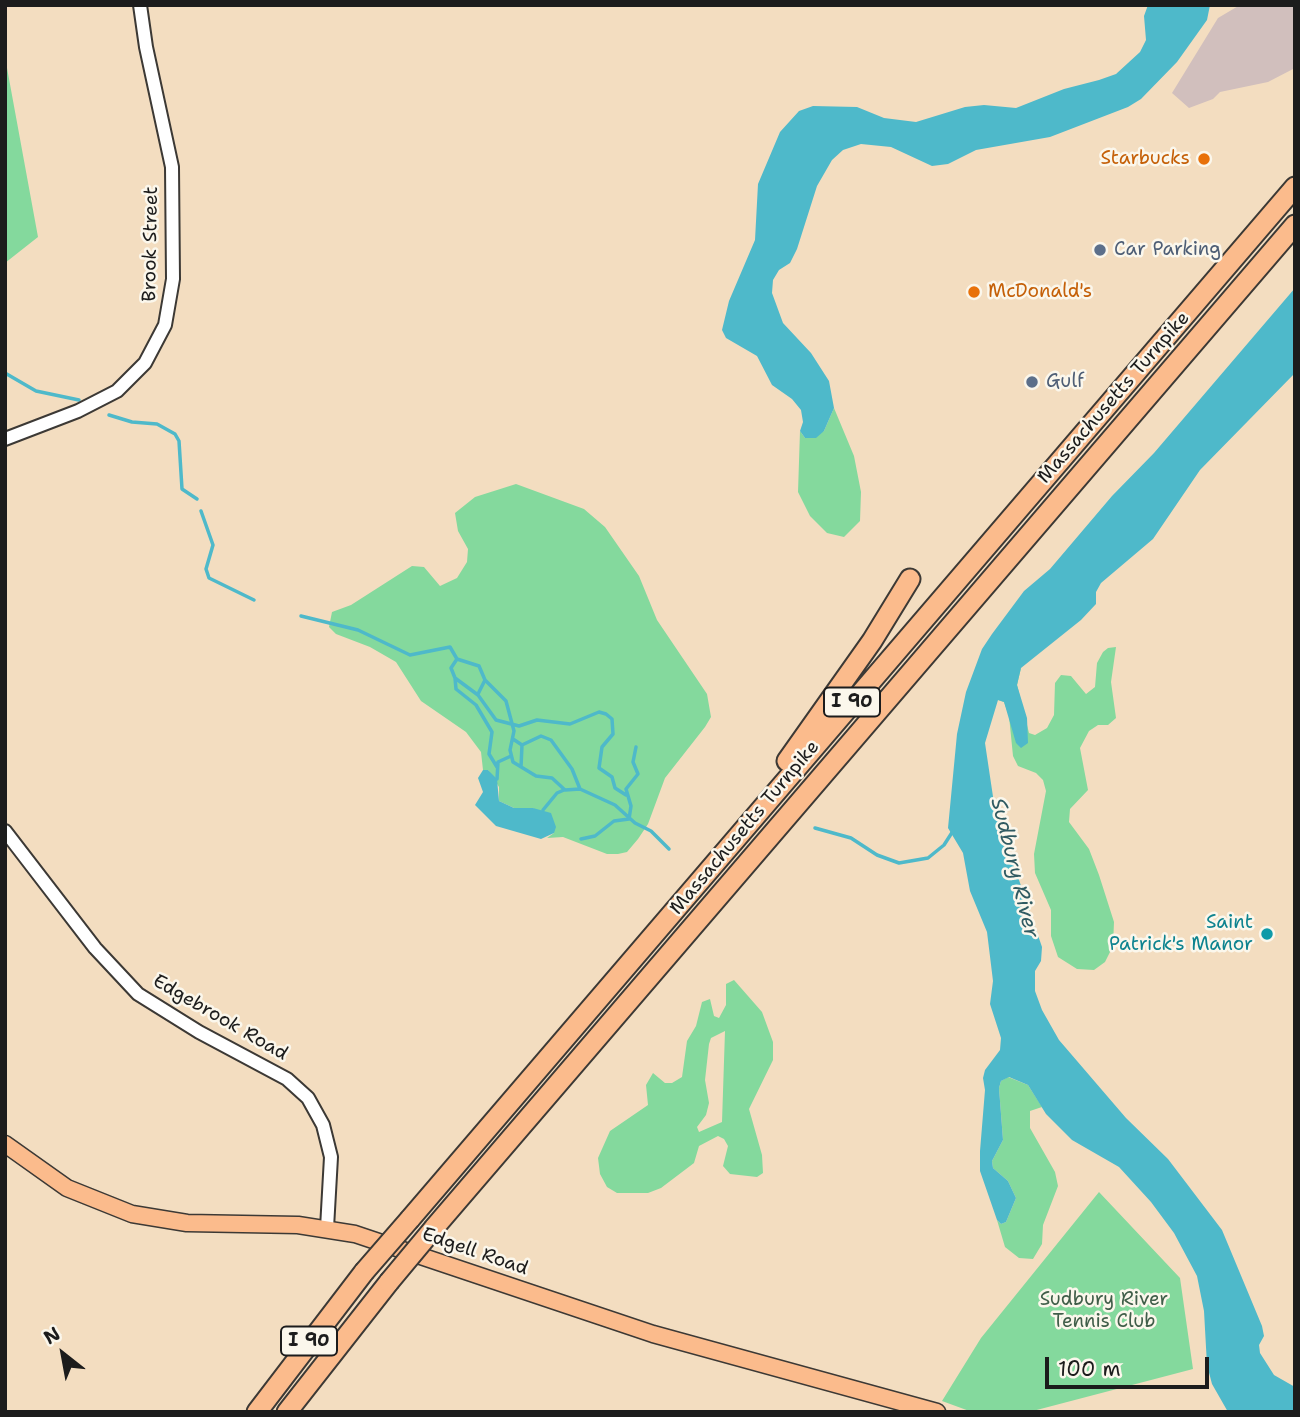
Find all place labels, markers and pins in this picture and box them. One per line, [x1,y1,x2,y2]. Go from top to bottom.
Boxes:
place label: Starbucks [1100,148,1190,170]
marker: Starbucks [1196,151,1212,167]
place label: Car Parking [1114,239,1221,261]
marker: Car Parking [1092,242,1108,258]
place label: McDonald's [988,281,1092,303]
marker: McDonald's [966,284,982,300]
place label: Gulf [1046,371,1084,393]
marker: Gulf [1024,374,1040,390]
place label: Saint Patrick's Manor [1109,912,1253,956]
marker: Saint Patrick's Manor [1259,926,1275,942]

